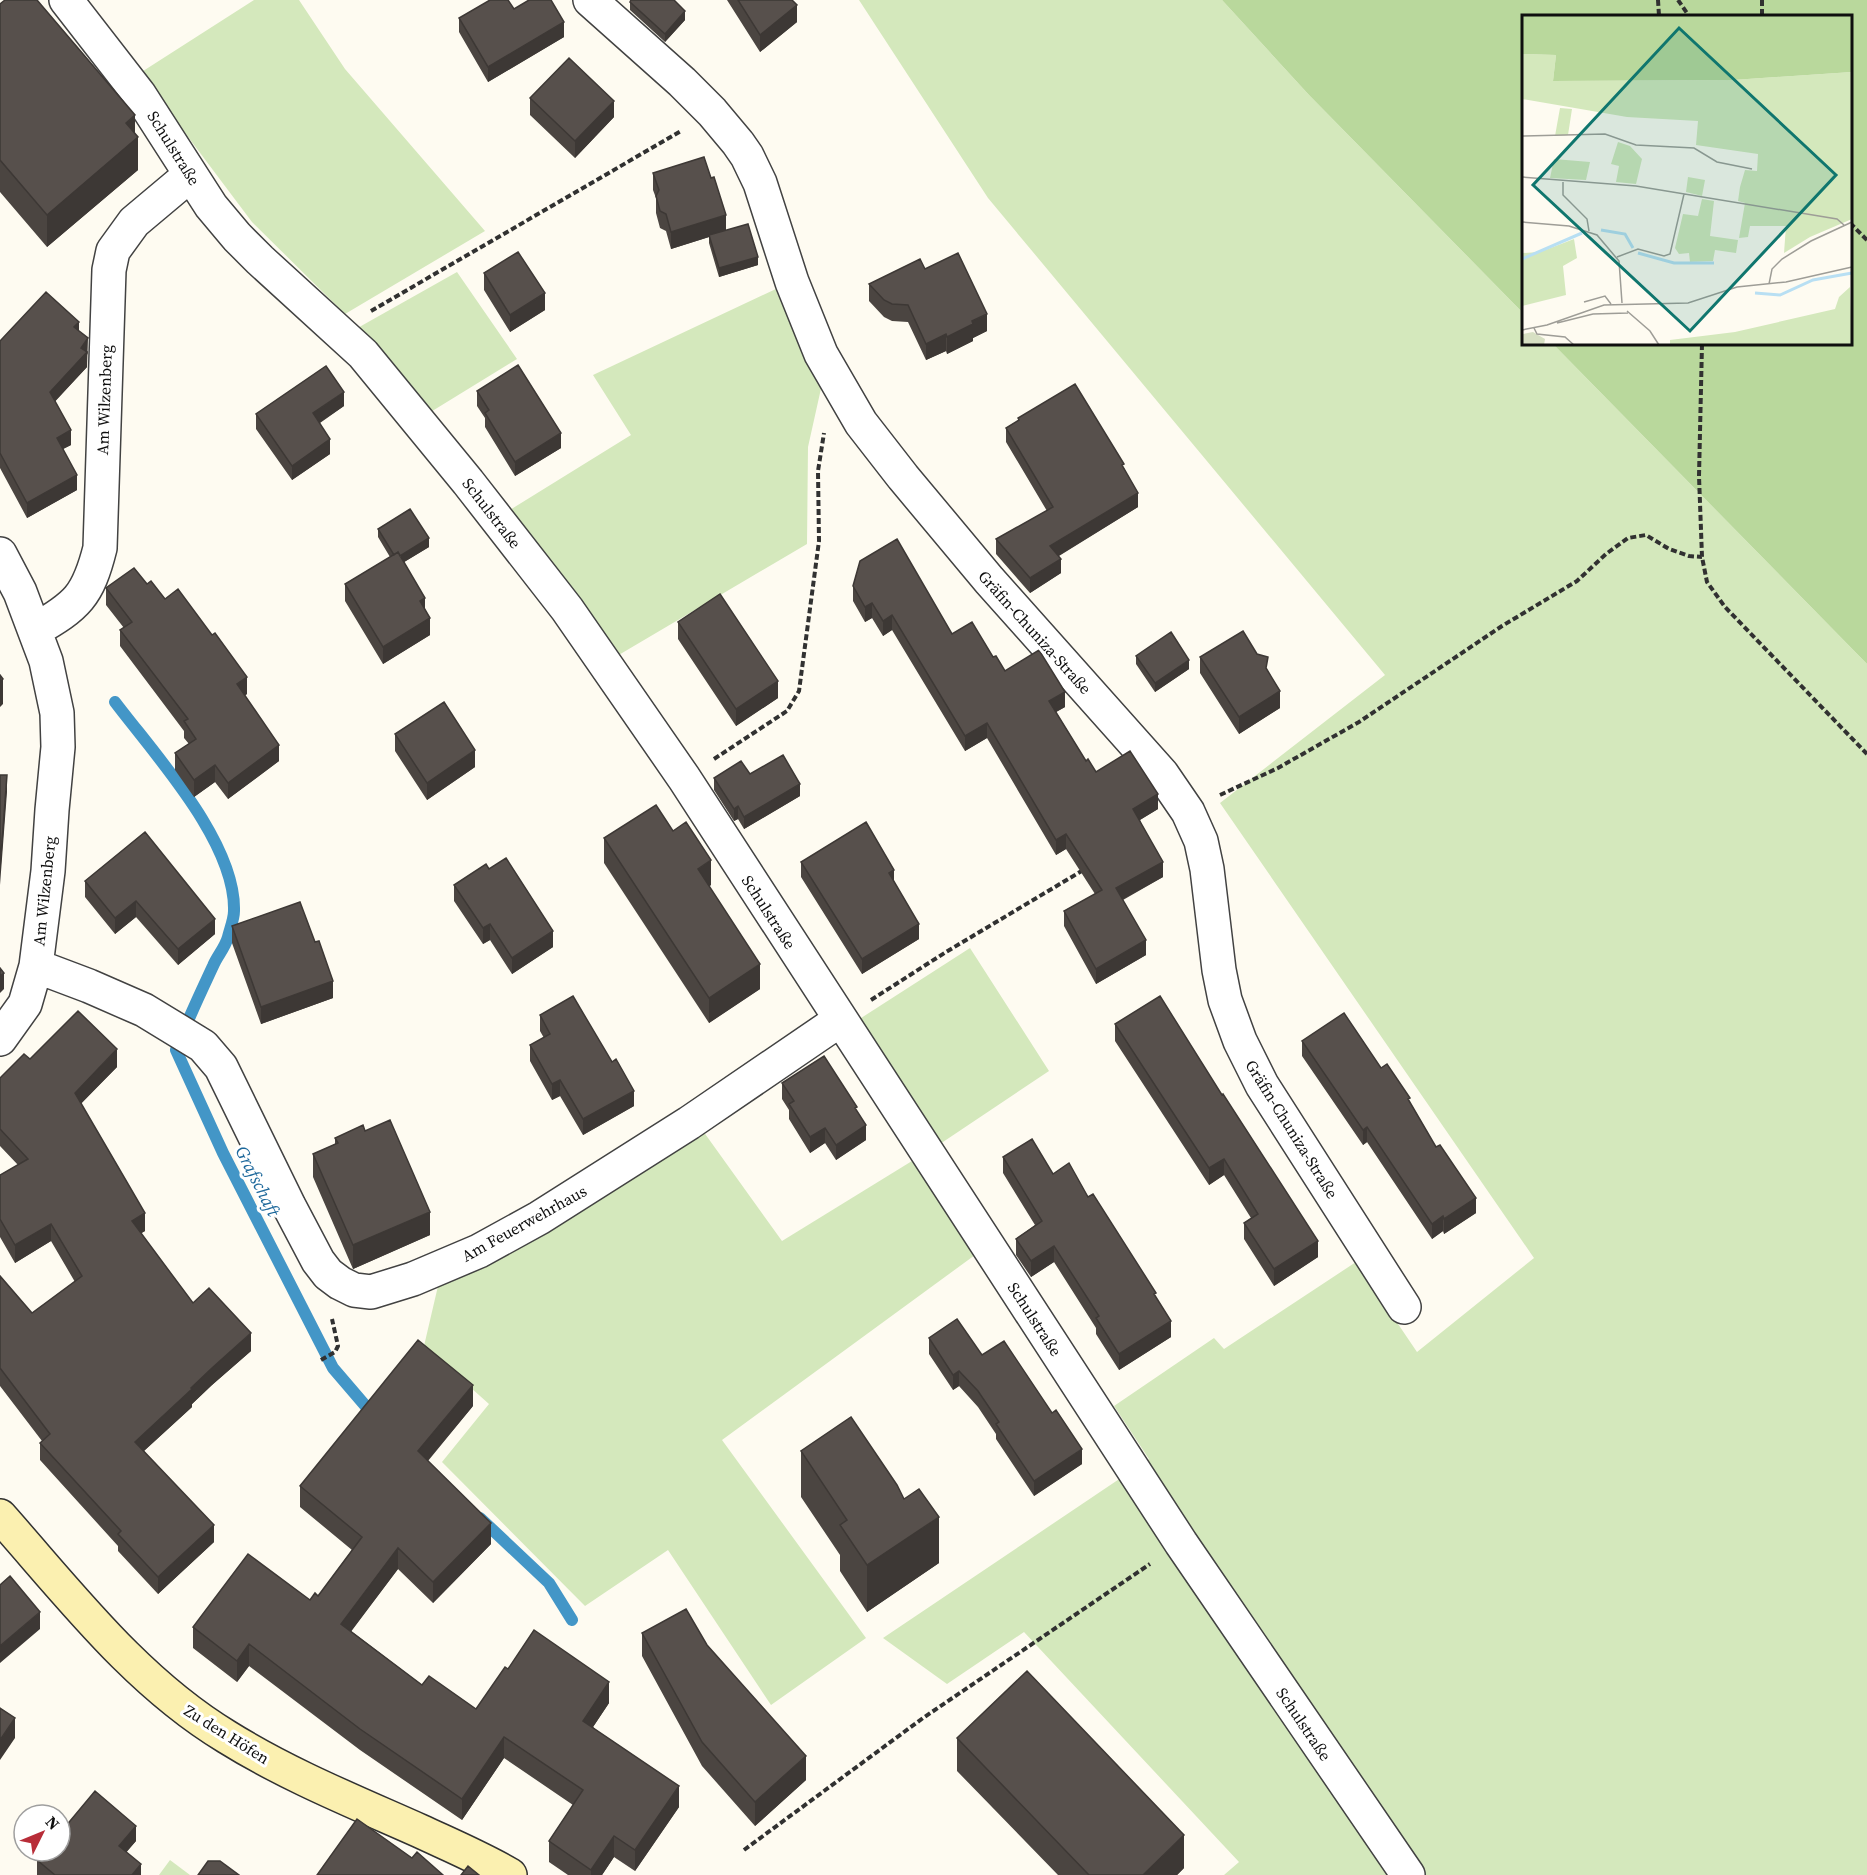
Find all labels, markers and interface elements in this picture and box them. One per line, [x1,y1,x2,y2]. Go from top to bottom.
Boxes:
inset map [1522,15,1852,345]
street label: Schulstraße [142,107,206,189]
street label: Am Wilzenberg [91,344,117,456]
street label: Schulstraße [457,473,527,553]
street label: Gräfin-Chuniza-Straße [973,565,1097,699]
street label: Am Wilzenberg [27,835,61,947]
street label: Schulstraße [737,871,801,953]
street label: Gräfin-Chuniza-Straße [1240,1056,1344,1202]
water label: Grafschaft [230,1141,287,1222]
street label: Am Feuerwehrhaus [457,1179,591,1267]
street label: Schulstraße [1003,1278,1067,1360]
street label: Schulstraße [1271,1683,1337,1765]
street label: Zu den Höfen [180,1699,274,1769]
north arrow [12,1803,72,1863]
text: N [41,1811,65,1835]

